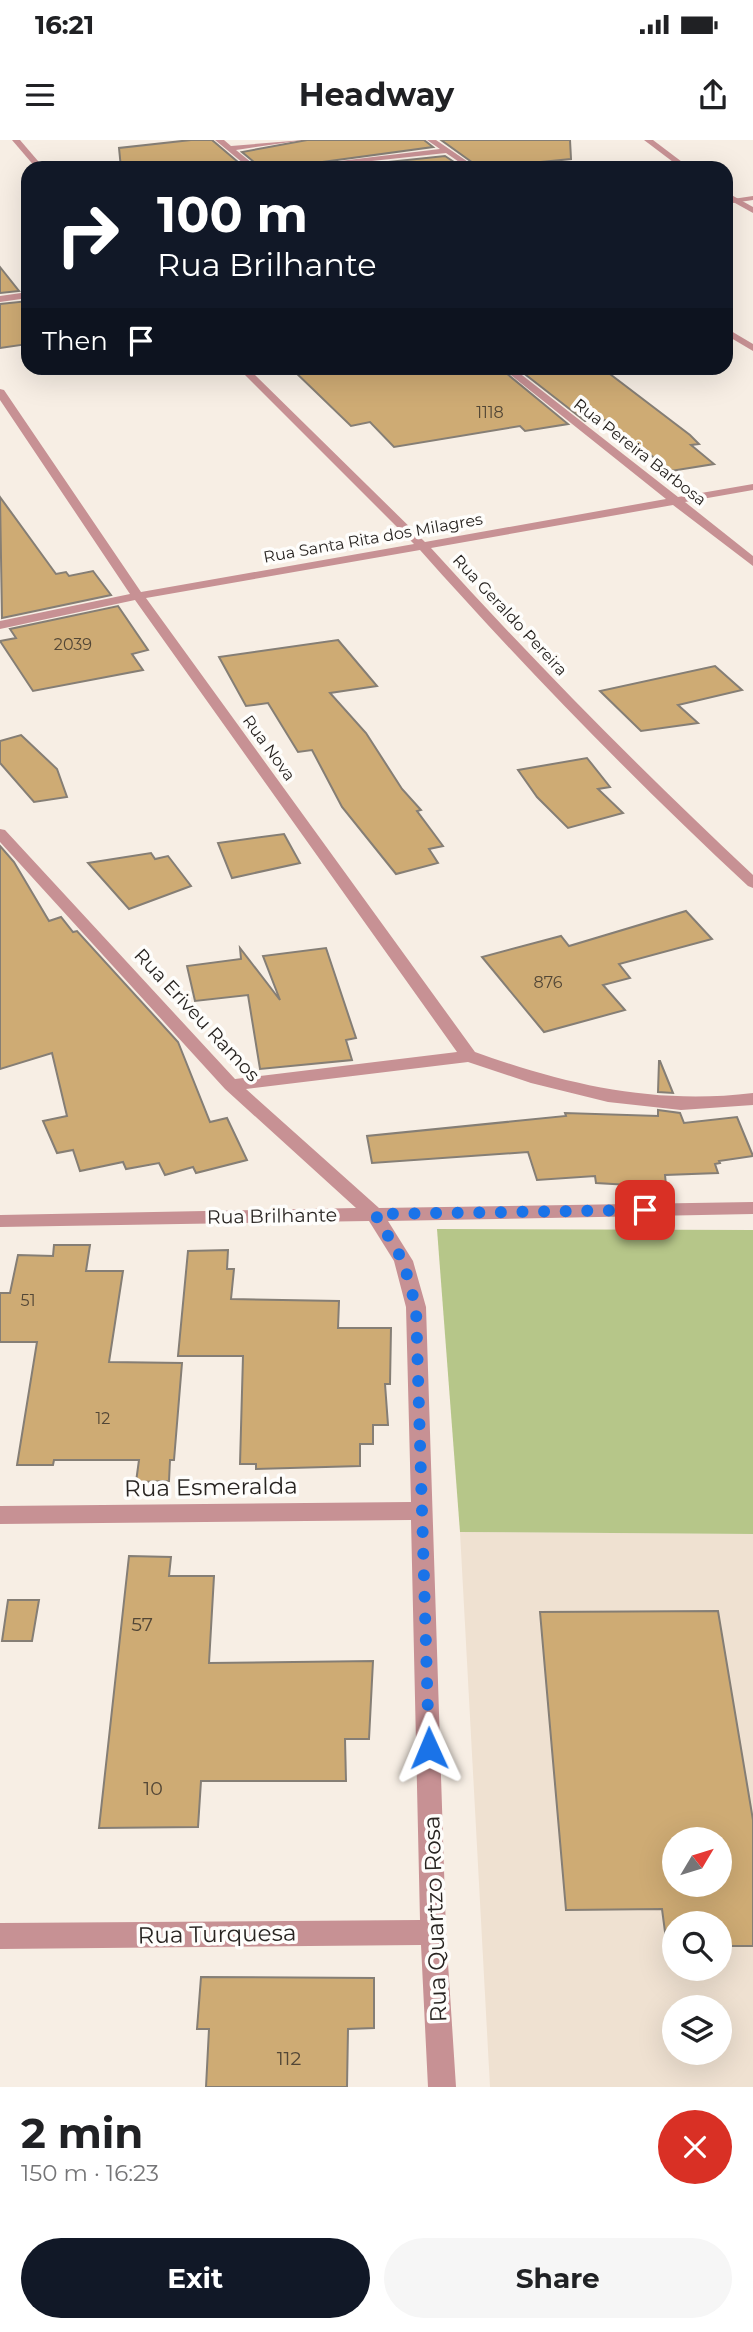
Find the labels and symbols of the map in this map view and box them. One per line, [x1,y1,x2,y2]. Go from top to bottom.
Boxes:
street label: Rua Pereira Barbosa [570,395,710,509]
house number: 1118 [476,403,504,422]
street label: Rua Santa Rita dos Milagres [262,509,484,567]
street label: Rua Geraldo Pereira [449,550,571,680]
house number: 2039 [54,635,92,654]
street label: Rua Nova [239,711,299,785]
street label: Rua Eriveu Ramos [129,944,265,1086]
house number: 876 [533,973,563,992]
pin [615,1180,675,1240]
street label: Rua Brilhante [207,1203,337,1229]
house number: 51 [21,1291,35,1310]
house number: 12 [96,1409,110,1428]
street label: Rua Esmeralda [124,1471,298,1503]
house number: 57 [131,1613,153,1636]
position arrow [392,1711,466,1785]
house number: 10 [143,1777,163,1800]
street label: Rua Quartzo Rosa [417,1815,453,2023]
north arrow [662,1827,732,1897]
street label: Rua Turquesa [137,1919,297,1949]
house number: 112 [277,2047,301,2070]

